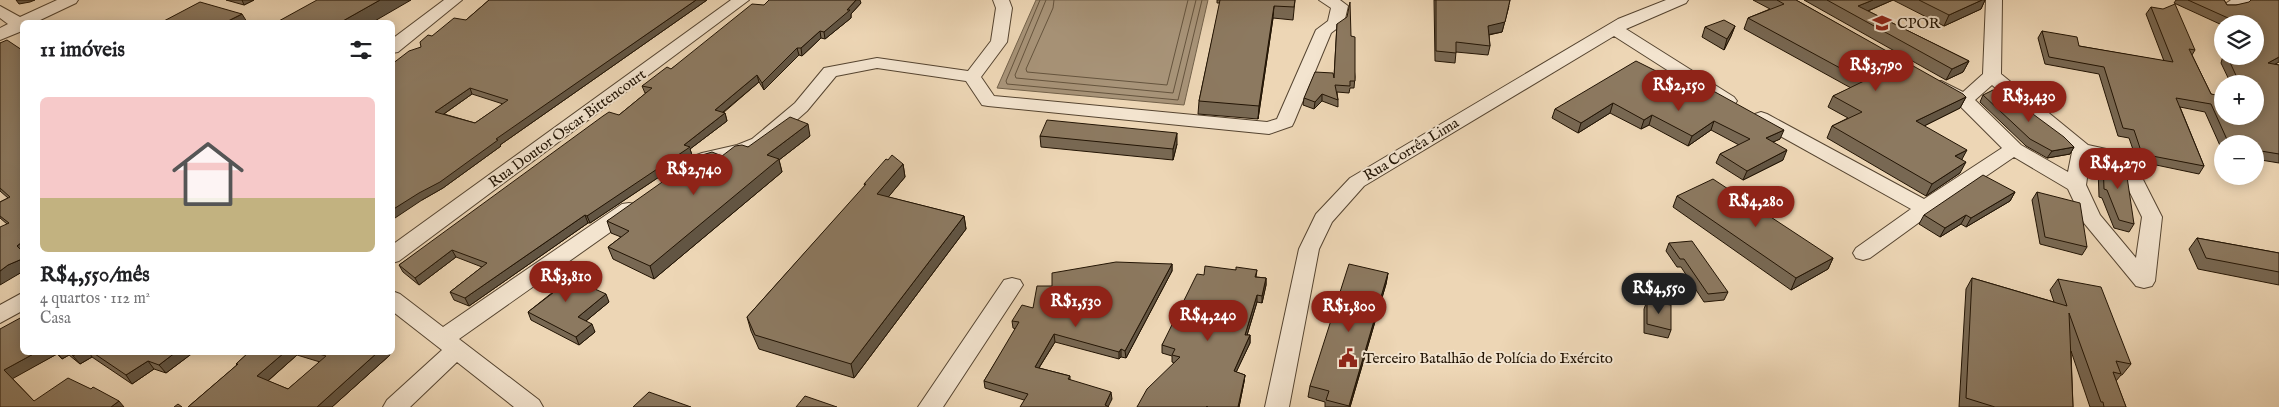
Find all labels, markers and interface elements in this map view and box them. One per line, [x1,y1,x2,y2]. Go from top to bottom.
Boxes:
school or university icon: CPOR [1871,12,1893,34]
place label: CPOR [1897,14,1941,33]
map controls [2214,15,2264,185]
button: layers [2214,15,2264,65]
icon: filters [347,36,375,64]
text: 11 imóveis [40,37,125,64]
pin: R$3,790 [1830,49,1922,92]
text: R$3,790 [1850,56,1902,76]
street label: Rua Doutor Oscar Bittencourt [485,65,650,192]
pin: R$2,150 [1633,70,1725,112]
button: + [2214,75,2264,125]
text: R$2,150 [1653,76,1705,96]
pin: R$3,430 [1983,80,2075,123]
text: R$3,430 [2002,87,2056,107]
street label: Rua Corrêa Lima [1360,113,1463,185]
icon: home [163,129,253,219]
button: − [2214,135,2264,185]
pin: R$4,270 [2072,148,2164,190]
pin: R$2,740 [648,154,740,196]
text: R$4,270 [2090,154,2146,174]
text: R$2,740 [666,160,722,180]
pin: R$4,280 [1710,186,1802,228]
text: R$4,280 [1728,192,1784,212]
pin: R$3,810 [520,260,612,303]
text: R$4,550/mês [40,262,150,289]
text: R$3,810 [540,267,592,287]
pin: R$4,550 [1613,272,1705,315]
text: R$4,550 [1633,279,1685,299]
pin: R$1,530 [1030,286,1122,328]
text: 4 quartos · 112 m² [40,289,150,309]
pin: R$1,800 [1303,290,1395,333]
text: R$1,530 [1051,292,1101,312]
text: R$1,800 [1322,297,1376,317]
pin: R$4,240 [1162,300,1254,342]
text: R$4,240 [1180,306,1236,326]
text: Casa [40,309,71,329]
public building icon: Terceiro Batalhão de Polícia do Exército [1337,347,1359,369]
place label: Terceiro Batalhão de Polícia do Exército [1363,349,1613,368]

